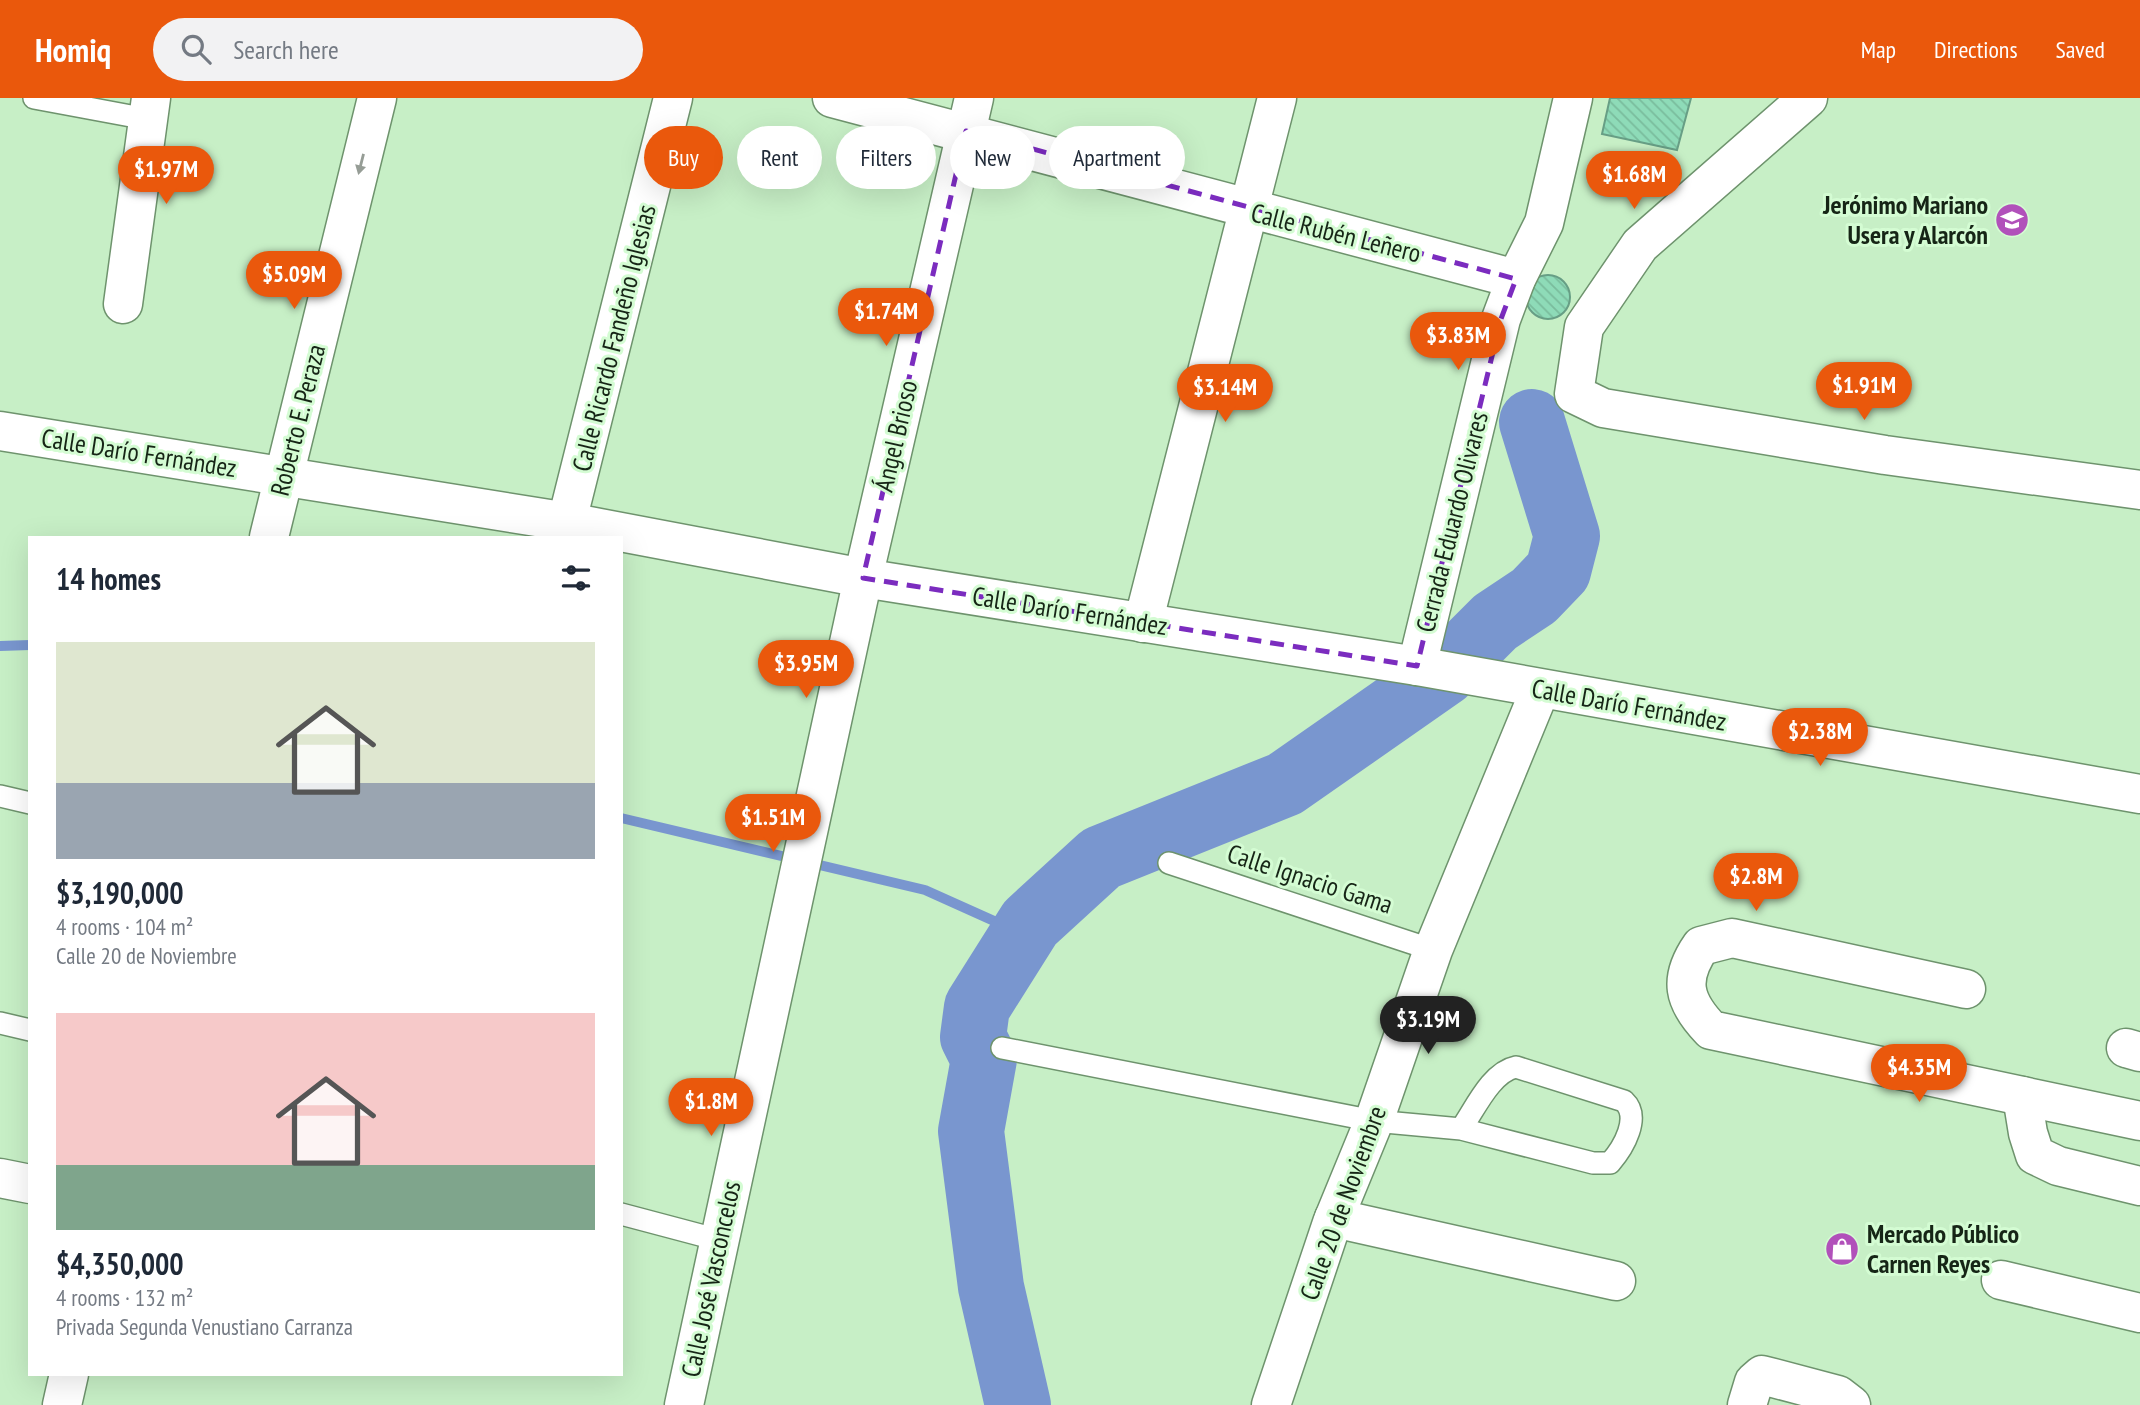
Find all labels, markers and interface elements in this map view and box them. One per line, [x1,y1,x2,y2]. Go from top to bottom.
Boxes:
search box [153,18,643,81]
text: Homiq [35,28,111,71]
icon: search [177,30,215,68]
text: Search here [233,33,339,66]
text: Map [1861,34,1896,65]
text: Directions [1934,34,2018,65]
text: Saved [2056,34,2105,65]
chip: Buy [644,126,723,189]
chip: Rent [737,126,822,189]
chip: Filters [836,126,936,189]
chip: New [950,126,1035,189]
chip: Apartment [1049,126,1185,189]
pin: $1.97M [109,146,223,206]
pin: $1.68M [1577,152,1691,211]
one-way arrow [355,153,366,175]
text: $1.97M [134,154,198,183]
text: $1.68M [1602,159,1666,188]
place label: Jerónimo Mariano Usera y Alarcón [1822,188,1988,251]
street label: Calle Rubén Leñero [1248,195,1425,270]
street label: Calle Ricardo Fandeño Iglesias [564,201,663,475]
school or university icon: Jerónimo Mariano Usera y Alarcón [1993,201,2031,239]
pin: $5.09M [237,252,351,311]
text: $5.09M [262,259,326,288]
pin: $1.74M [829,288,943,348]
text: $1.74M [854,296,918,325]
pin: $3.83M [1401,313,1515,372]
text: $3.83M [1426,320,1490,349]
street label: Roberto E. Peraza [263,341,332,499]
pin: $1.91M [1807,362,1921,422]
pin: $3.14M [1168,364,1282,424]
text: $1.91M [1832,370,1896,399]
text: $3.14M [1193,372,1257,401]
street label: Ángel Brioso [867,377,924,495]
street label: Cerrada Eduardo Olivares [1408,408,1495,636]
street label: Calle Darío Fernández [39,421,239,484]
text: 14 homes [56,559,161,598]
icon: filters [557,559,595,597]
street label: Calle Darío Fernández [970,579,1170,642]
pin: $3.95M [749,640,863,700]
text: $3.95M [774,648,838,677]
street label: Calle Darío Fernández [1529,671,1729,738]
icon: home [263,687,389,813]
pin: $2.38M [1763,708,1877,768]
text: $2.38M [1788,716,1852,745]
pin: $1.51M [716,794,830,854]
text: $1.51M [741,802,805,831]
street label: Calle Ignacio Gama [1223,836,1397,921]
pin: $2.8M [1707,854,1805,913]
text: $2.8M [1729,861,1783,890]
text: $3,190,000 [56,873,184,912]
text: 4 rooms · 104 m² [56,912,193,941]
text: Calle 20 de Noviembre [56,941,237,970]
pin: $3.19M [1371,996,1485,1056]
text: $3.19M [1396,1004,1460,1033]
pin: $4.35M [1862,1044,1976,1104]
text: $4.35M [1887,1052,1951,1081]
icon: home [263,1058,389,1184]
pin: $1.8M [662,1079,760,1138]
text: $1.8M [684,1086,738,1115]
street label: Calle 20 de Noviembre [1292,1101,1393,1304]
street label: Calle José Vasconcelos [674,1178,747,1380]
place label: Mercado Público Carnen Reyes [1867,1217,2019,1280]
shop icon: Mercado Público Carnen Reyes [1823,1230,1861,1268]
text: $4,350,000 [56,1244,184,1283]
text: 4 rooms · 132 m² [56,1283,193,1312]
text: Privada Segunda Venustiano Carranza [56,1312,353,1341]

